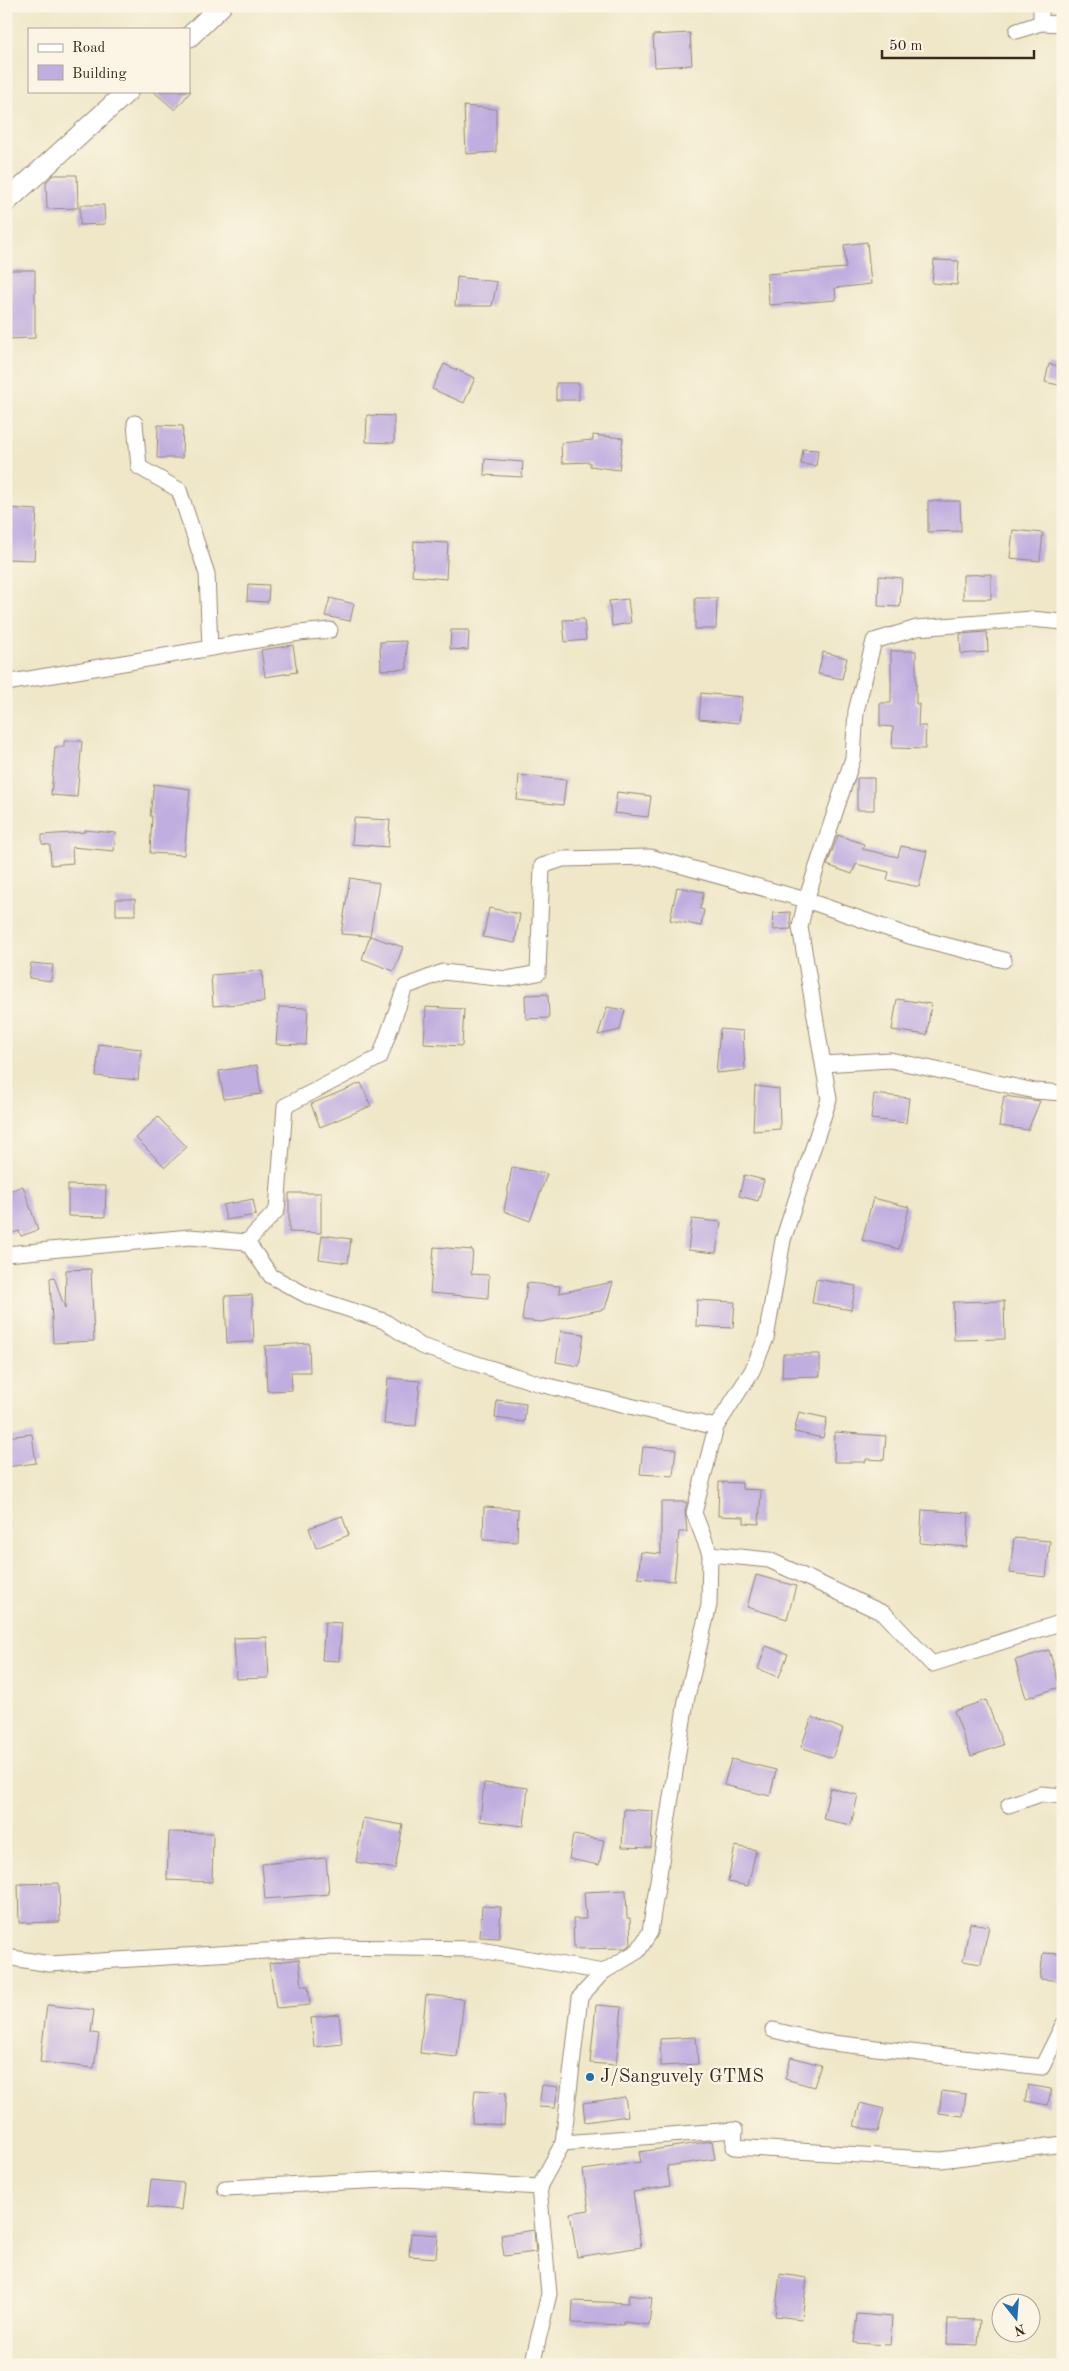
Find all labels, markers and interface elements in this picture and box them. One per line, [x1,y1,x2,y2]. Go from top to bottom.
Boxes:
legend [28,28,190,92]
scale bar [882,28,1034,60]
text: 50 m [889,39,923,54]
text: Road [72,41,106,56]
text: Building [72,67,127,82]
place label: J/Sanguvely GTMS [600,2068,764,2087]
marker: J/Sanguvely GTMS [584,2071,596,2083]
north arrow [992,2294,1042,2344]
text: N [1012,2321,1027,2338]

